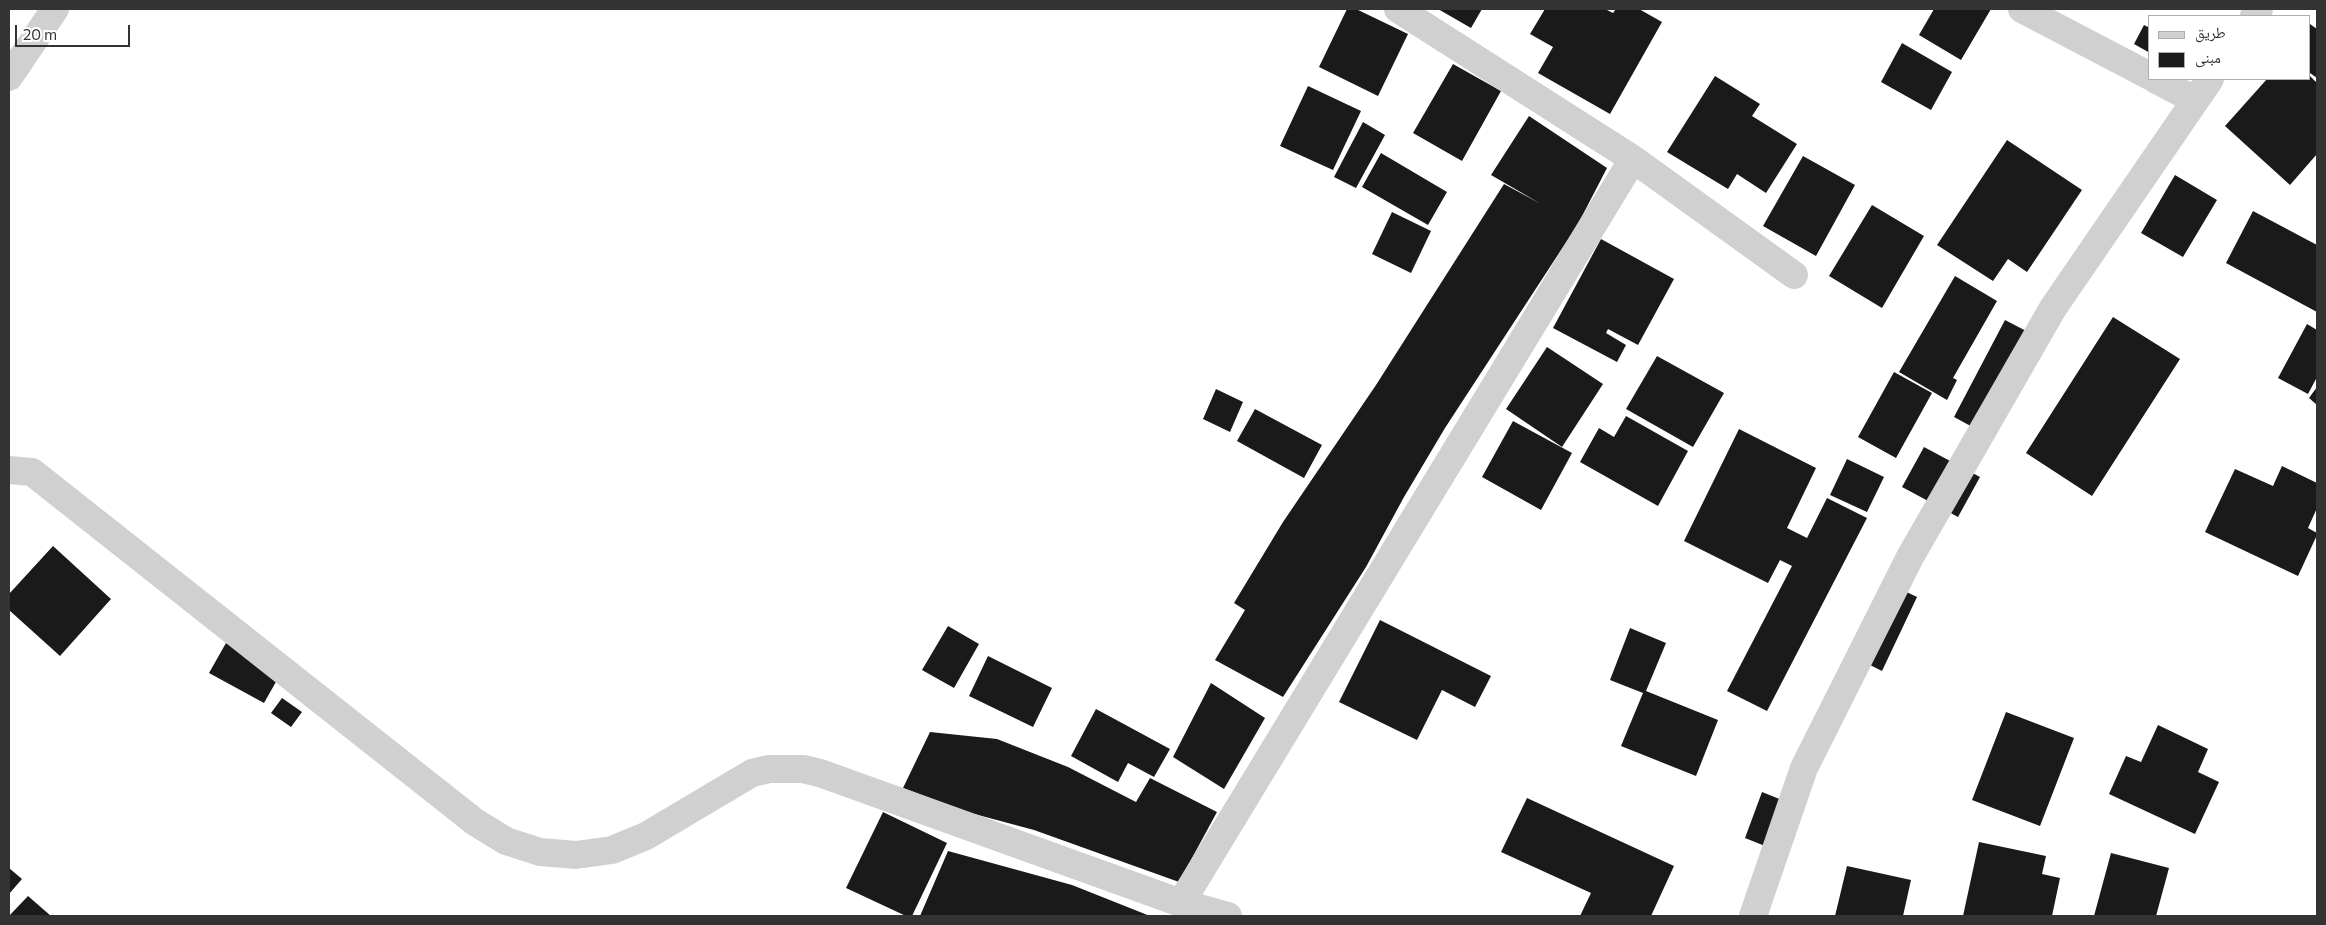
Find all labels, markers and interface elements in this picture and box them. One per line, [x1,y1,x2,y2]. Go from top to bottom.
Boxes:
scale bar [18,15,132,47]
legend [2148,15,2311,80]
text: طريق [2195,23,2226,41]
text: 20 m [23,25,57,43]
text: مبنى [2195,48,2221,66]

